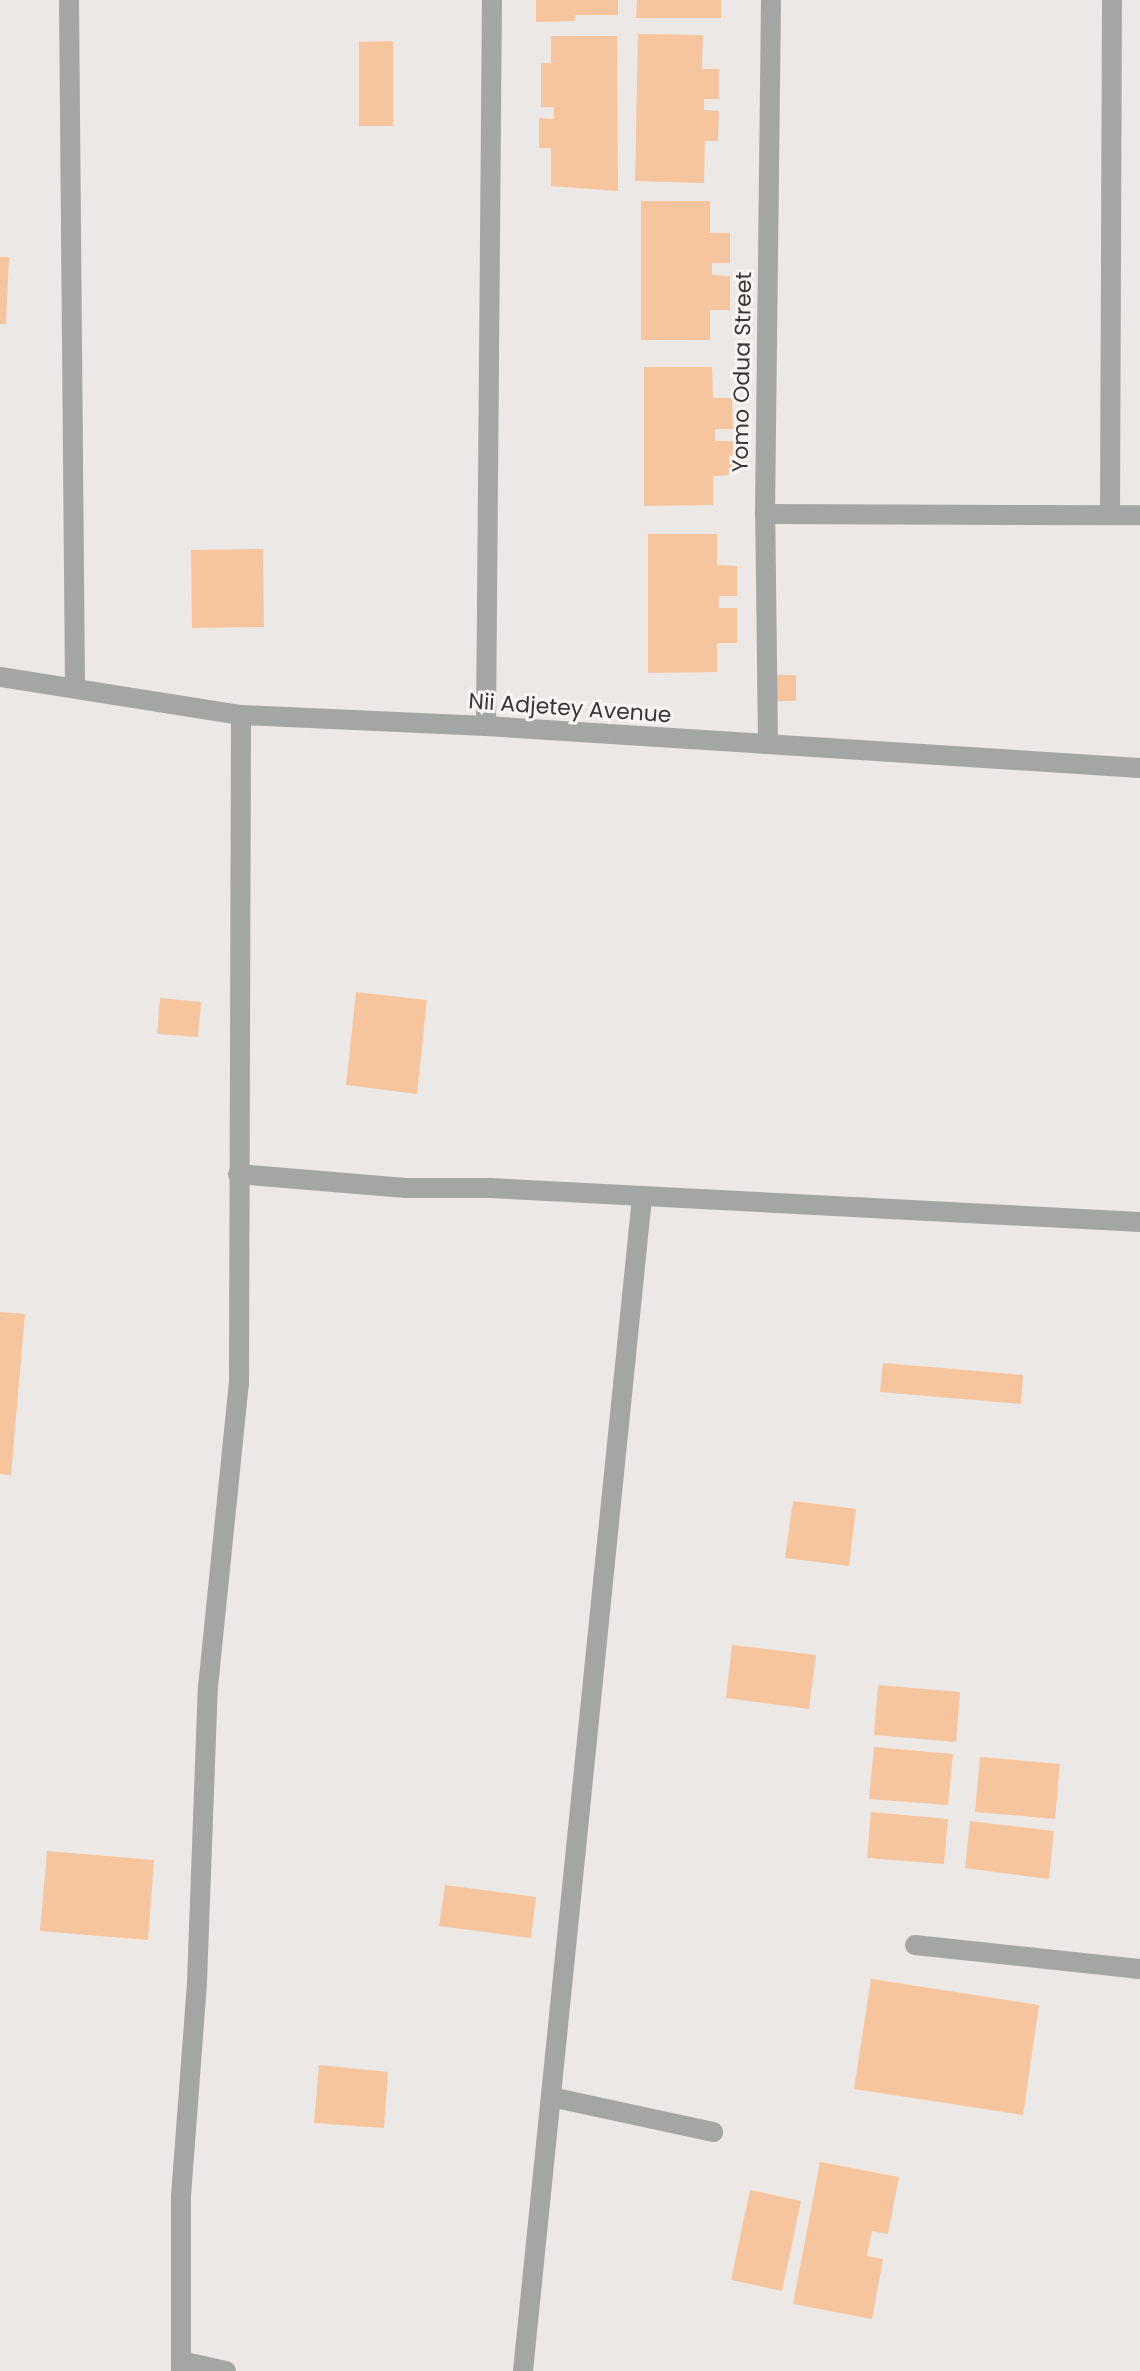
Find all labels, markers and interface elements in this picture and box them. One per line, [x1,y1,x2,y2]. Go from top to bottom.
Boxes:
street label: Yomo Odua Street [727,271,757,473]
street label: Nii Adjetey Avenue [468,688,672,728]

